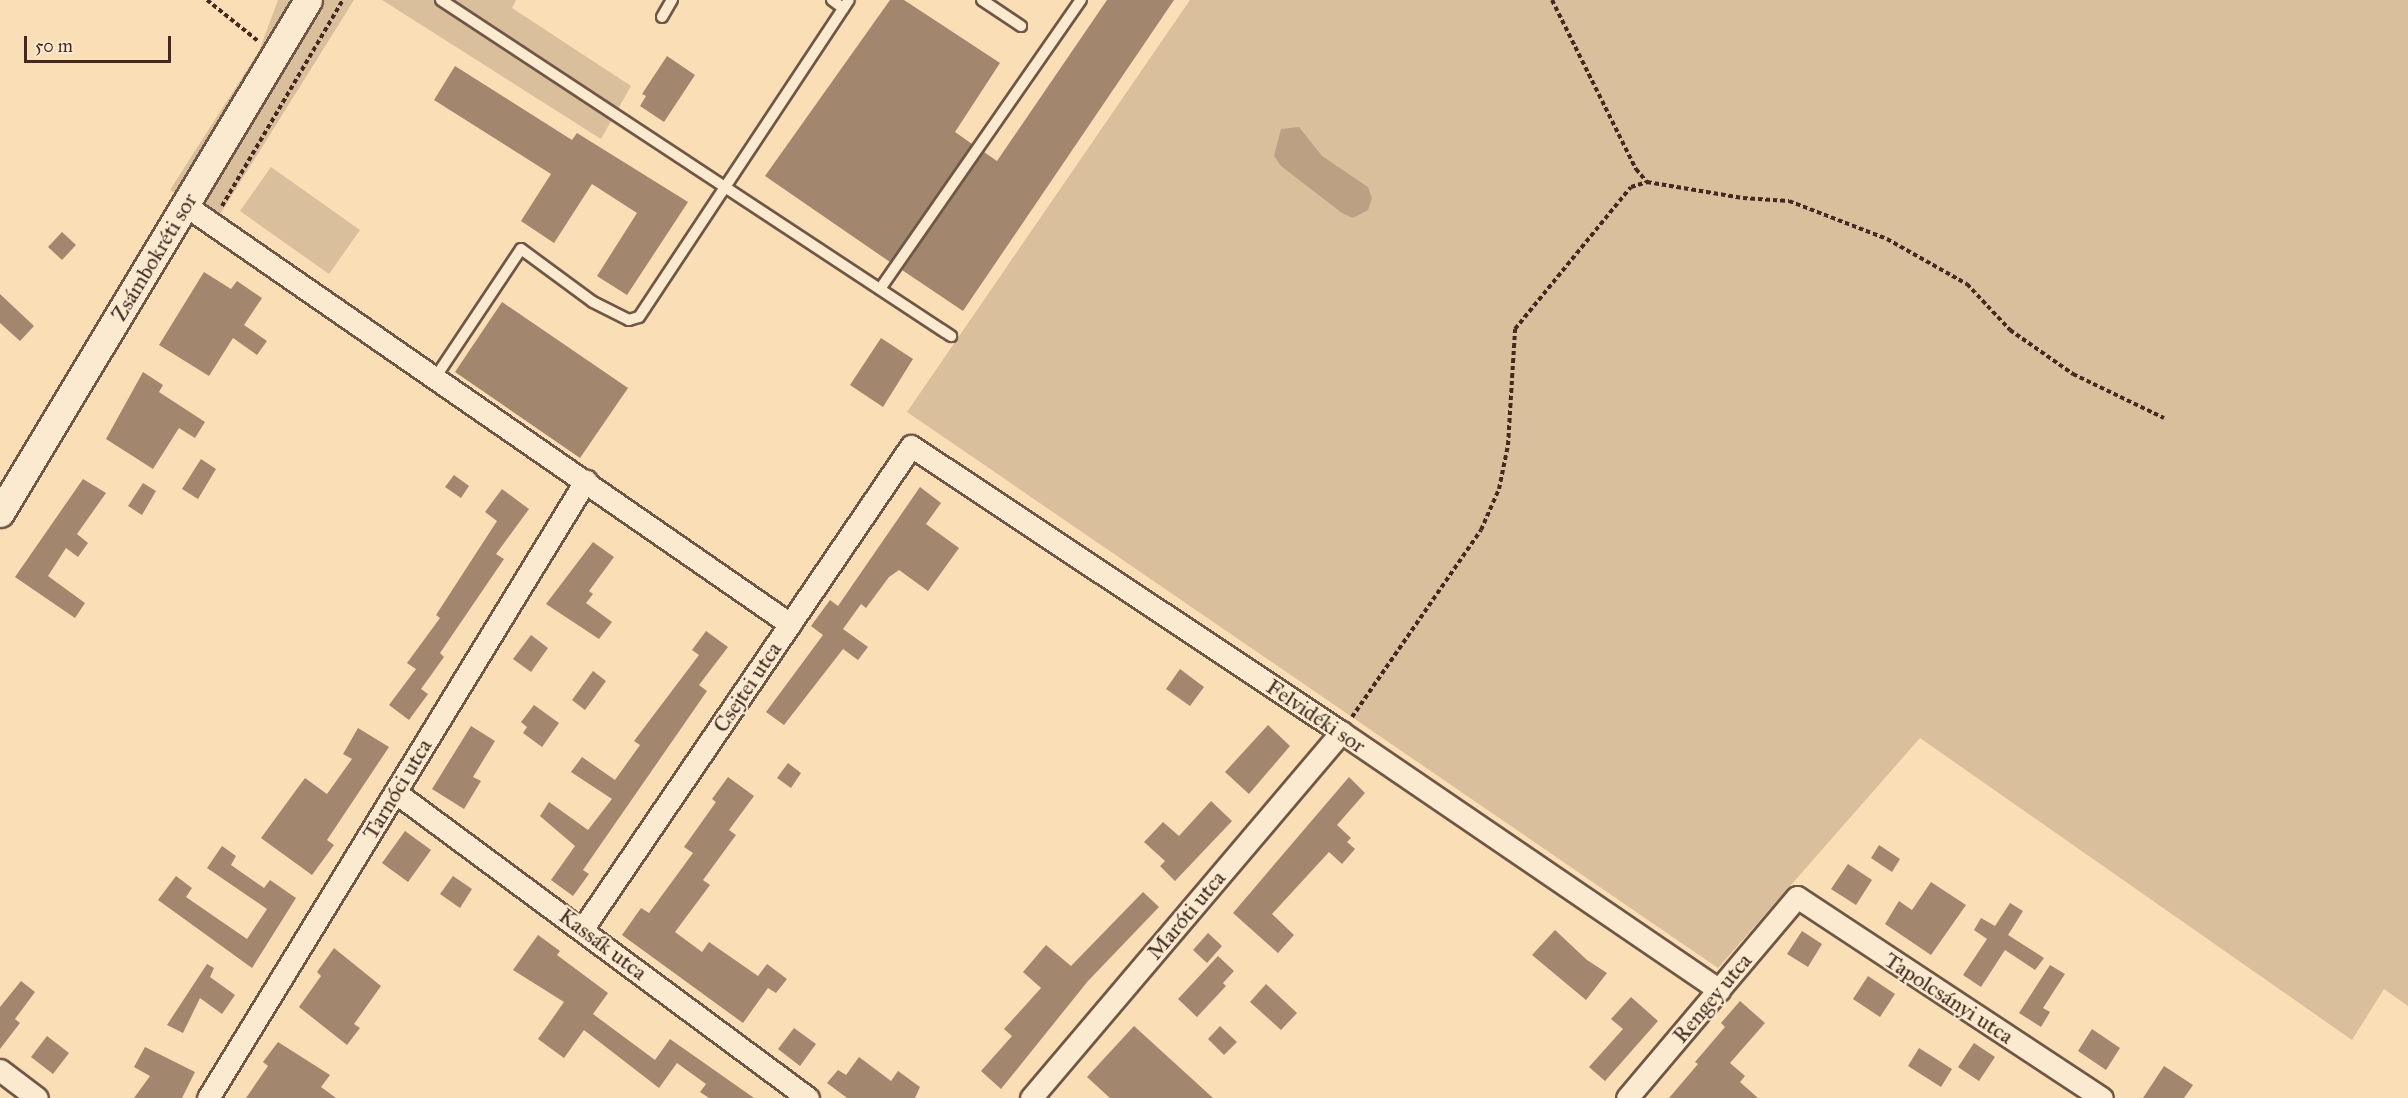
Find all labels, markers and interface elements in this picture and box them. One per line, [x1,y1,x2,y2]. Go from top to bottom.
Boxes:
scale bar [27,24,174,62]
text: 50 m [35,35,73,57]
street label: Zsámbokréti sor [105,188,203,326]
street label: Csejtei utca [707,637,787,737]
street label: Felvidéki sor [1261,673,1371,759]
street label: Tarnóci utca [357,734,437,844]
street label: Maróti utca [1141,865,1231,965]
street label: Kassák utca [554,902,652,986]
street label: Tapolcsányi utca [1880,947,2018,1049]
street label: Rengey utca [1667,948,1757,1048]

